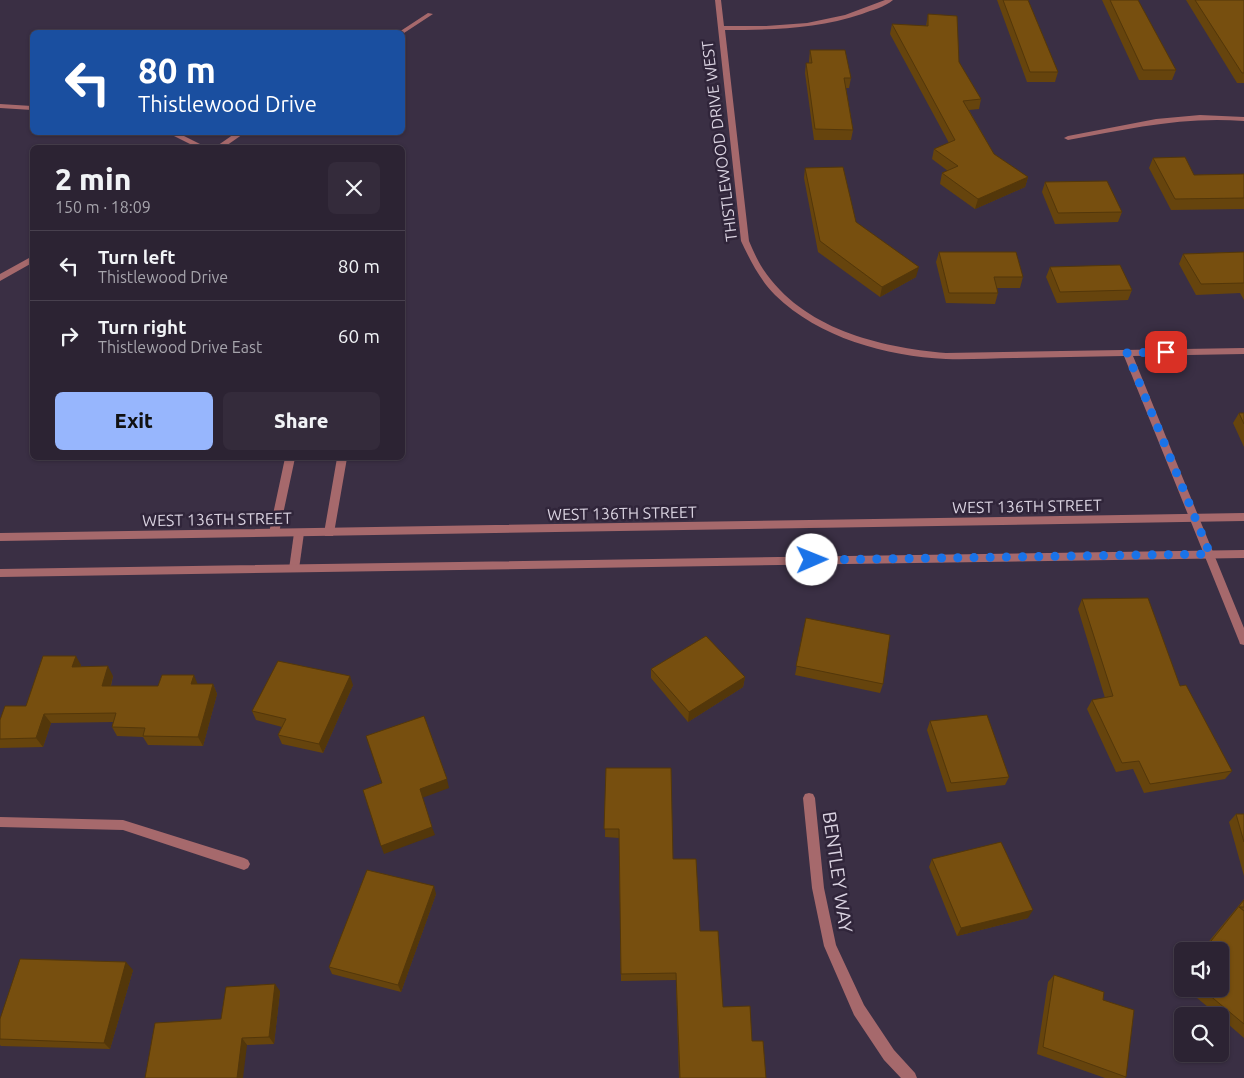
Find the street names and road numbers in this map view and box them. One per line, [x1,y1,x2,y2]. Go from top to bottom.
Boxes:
street label: THISTLEWOOD DRIVE WEST [698,39,740,242]
street label: WEST 136TH STREET [952,496,1102,516]
street label: WEST 136TH STREET [547,503,697,523]
street label: WEST 136TH STREET [142,509,292,529]
street label: BENTLEY WAY [819,810,857,934]

